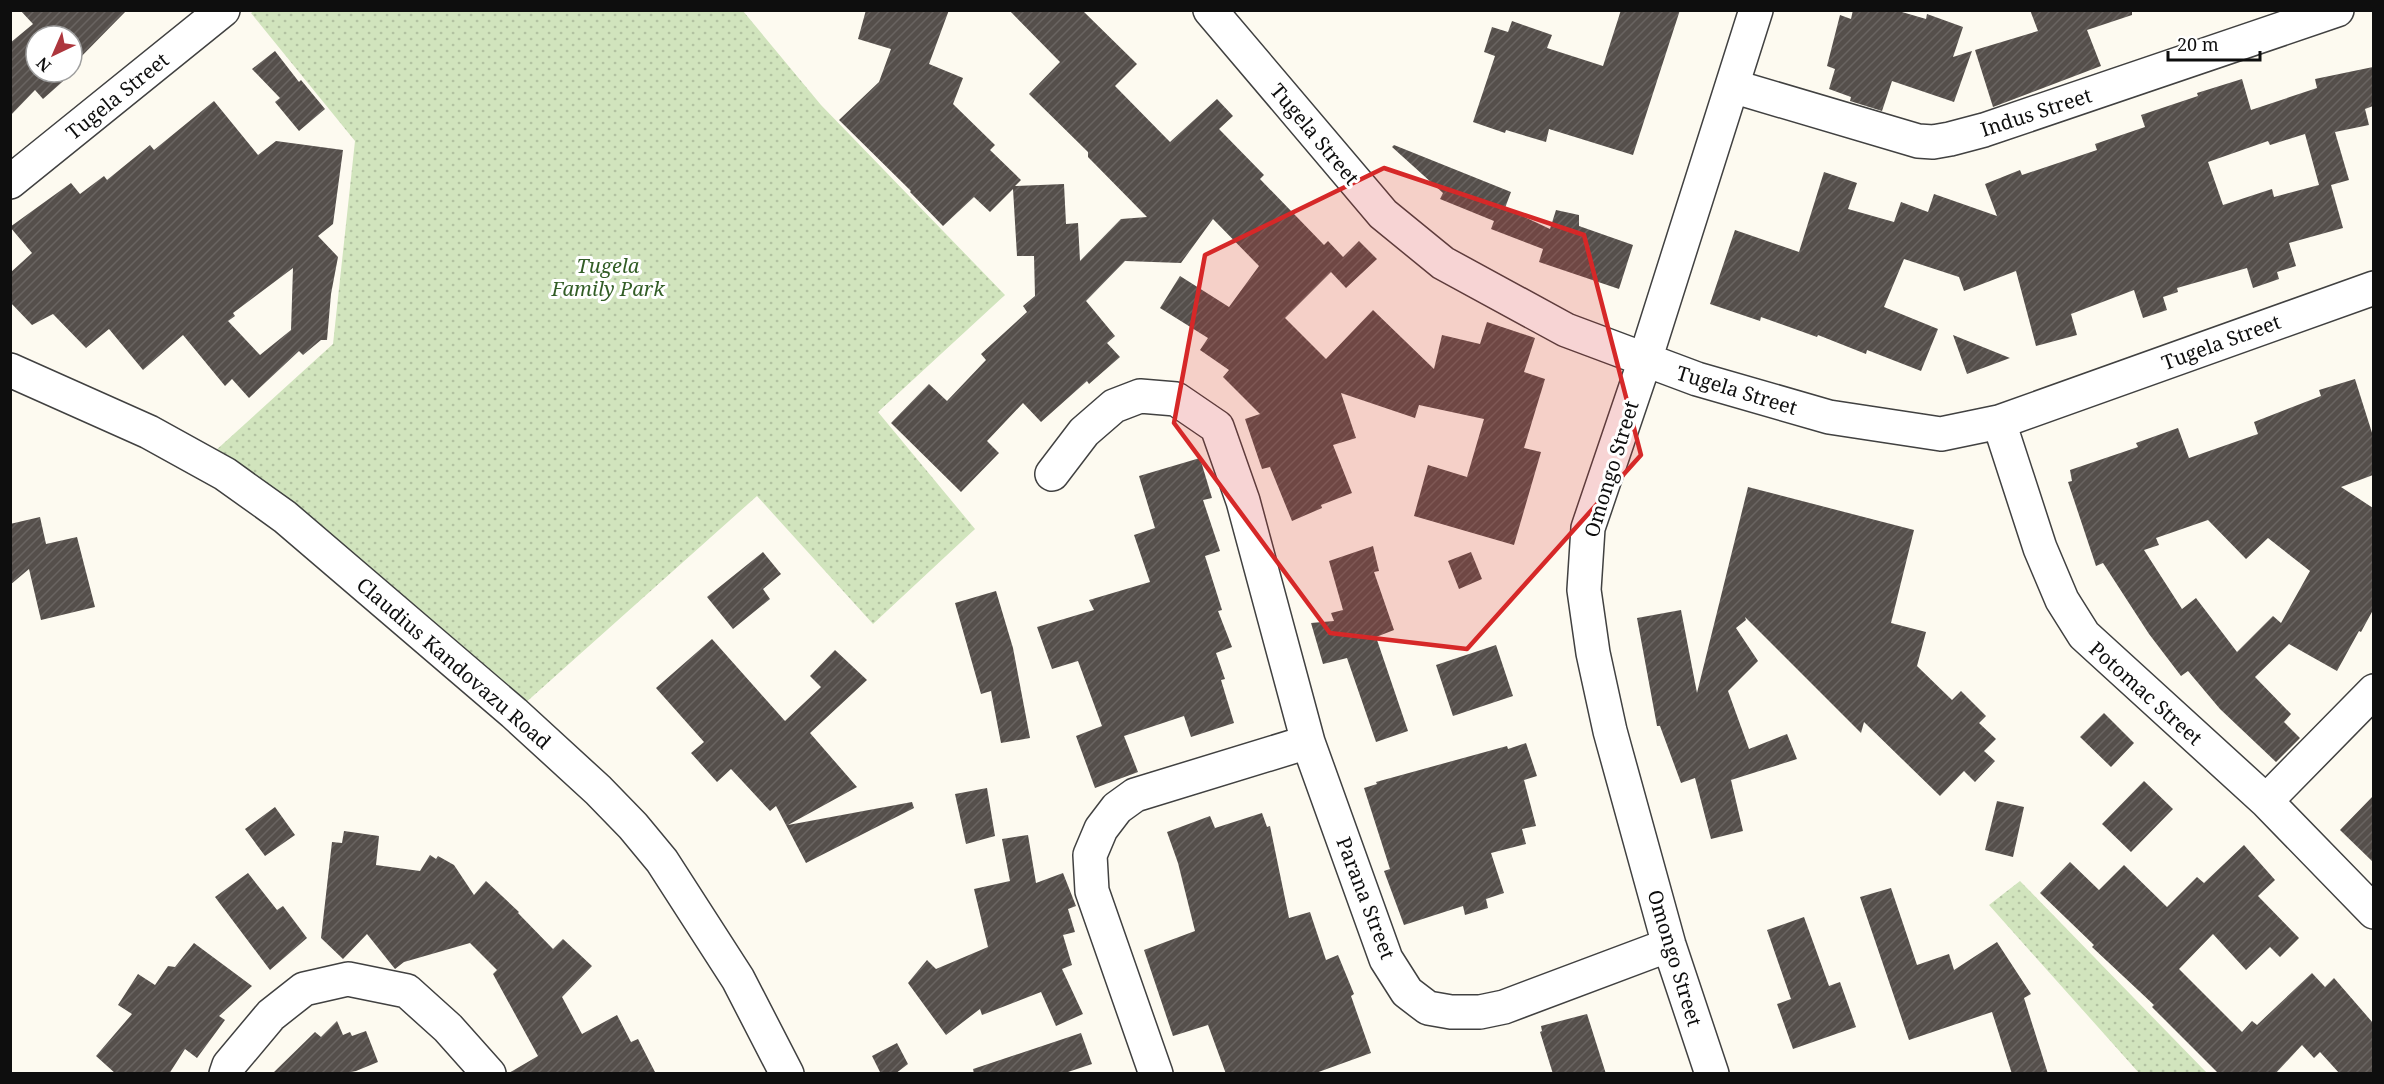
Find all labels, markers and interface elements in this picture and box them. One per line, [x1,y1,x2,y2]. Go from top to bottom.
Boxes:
north arrow [24,24,84,84]
scale bar [2168,24,2260,62]
text: 20 m [2177,32,2219,56]
street label: Tugela Street [60,46,174,146]
text: N [31,52,56,77]
street label: Tugela Street [1265,77,1365,191]
street label: Indus Street [1977,81,2095,143]
park label: Tugela Family Park [550,252,665,302]
street label: Tugela Street [2158,308,2284,376]
street label: Tugela Street [1673,359,1801,421]
street label: Omongo Street [1577,397,1645,541]
street label: Claudius Kandovazu Road [351,571,557,755]
street label: Potomac Street [2084,635,2208,751]
street label: Parana Street [1330,833,1402,963]
street label: Omongo Street [1641,886,1709,1030]

